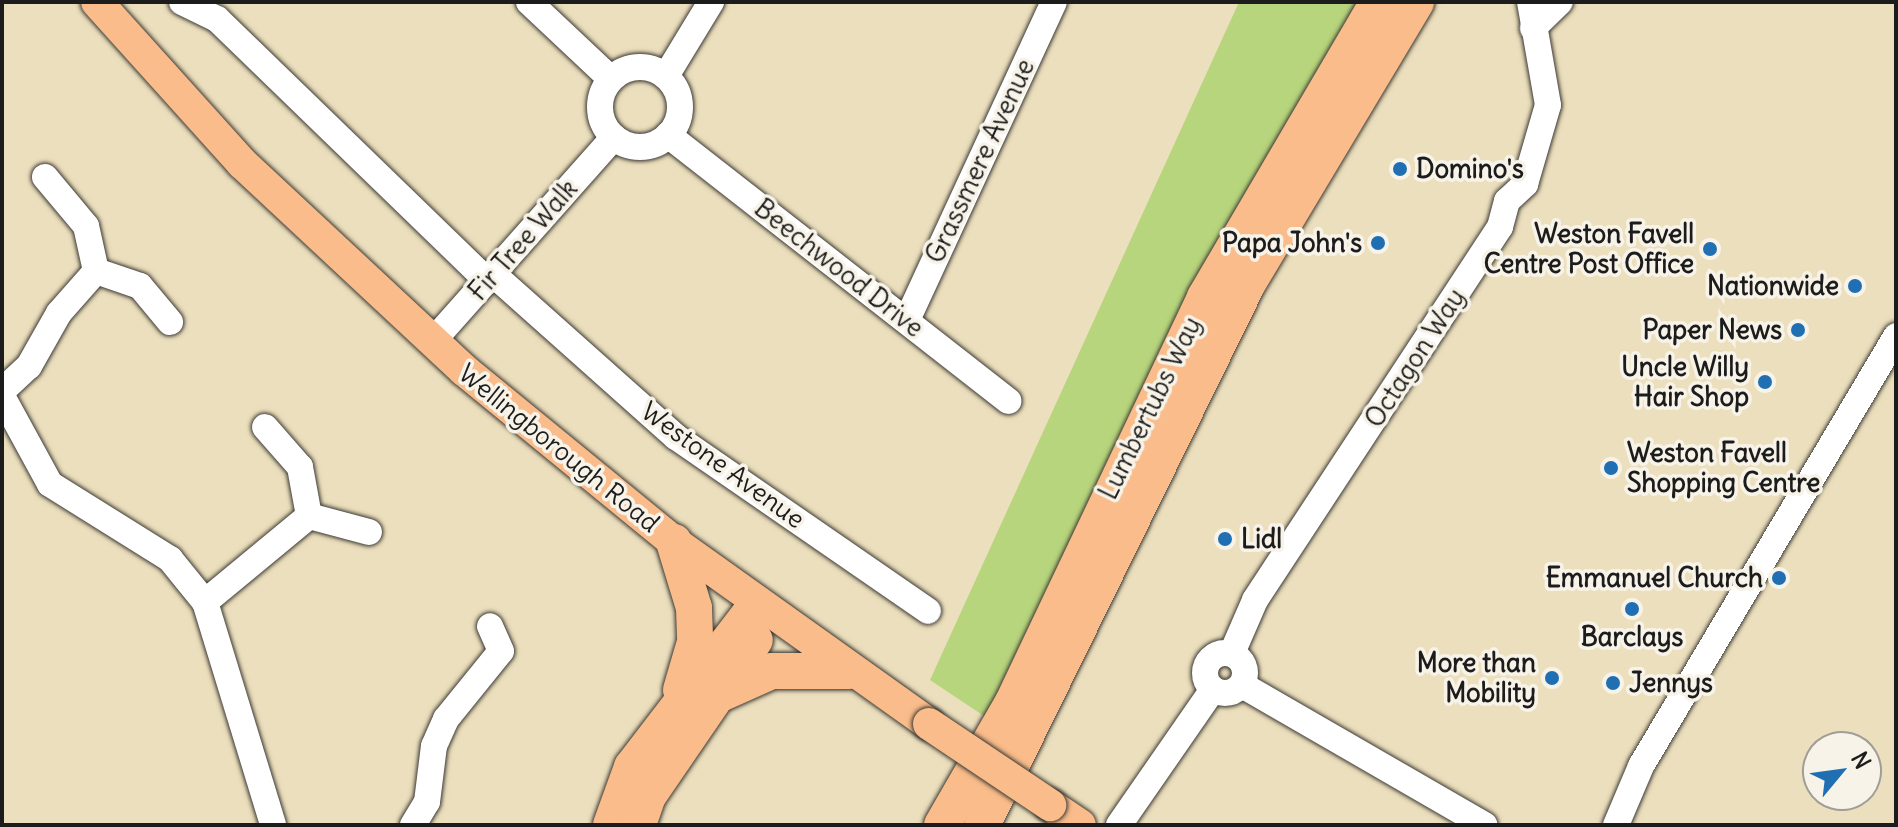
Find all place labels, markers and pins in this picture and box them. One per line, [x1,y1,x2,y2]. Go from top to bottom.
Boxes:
place label: Domino's [1416,153,1524,185]
marker: Domino's [1391,160,1409,178]
place label: Weston Favell Centre Post Office [1484,218,1694,280]
place label: Papa John's [1222,227,1362,259]
marker: Papa John's [1369,234,1387,252]
marker: Weston Favell Centre Post Office [1701,240,1719,258]
place label: Nationwide [1707,270,1839,302]
marker: Nationwide [1846,277,1864,295]
place label: Paper News [1642,314,1782,346]
marker: Paper News [1789,321,1807,339]
place label: Uncle Willy Hair Shop [1621,351,1749,412]
marker: Uncle Willy Hair Shop [1756,373,1774,391]
place label: Weston Favell Shopping Centre [1627,437,1820,498]
marker: Weston Favell Shopping Centre [1602,459,1620,477]
place label: Lidl [1241,523,1282,555]
marker: Lidl [1216,530,1234,548]
place label: Emmanuel Church [1546,562,1763,594]
marker: Emmanuel Church [1770,569,1788,587]
marker: Barclays [1623,600,1641,618]
place label: Barclays [1581,621,1683,653]
place label: More than Mobility [1417,647,1536,708]
place label: Jennys [1629,667,1713,699]
marker: More than Mobility [1543,669,1561,687]
marker: Jennys [1604,674,1622,692]

